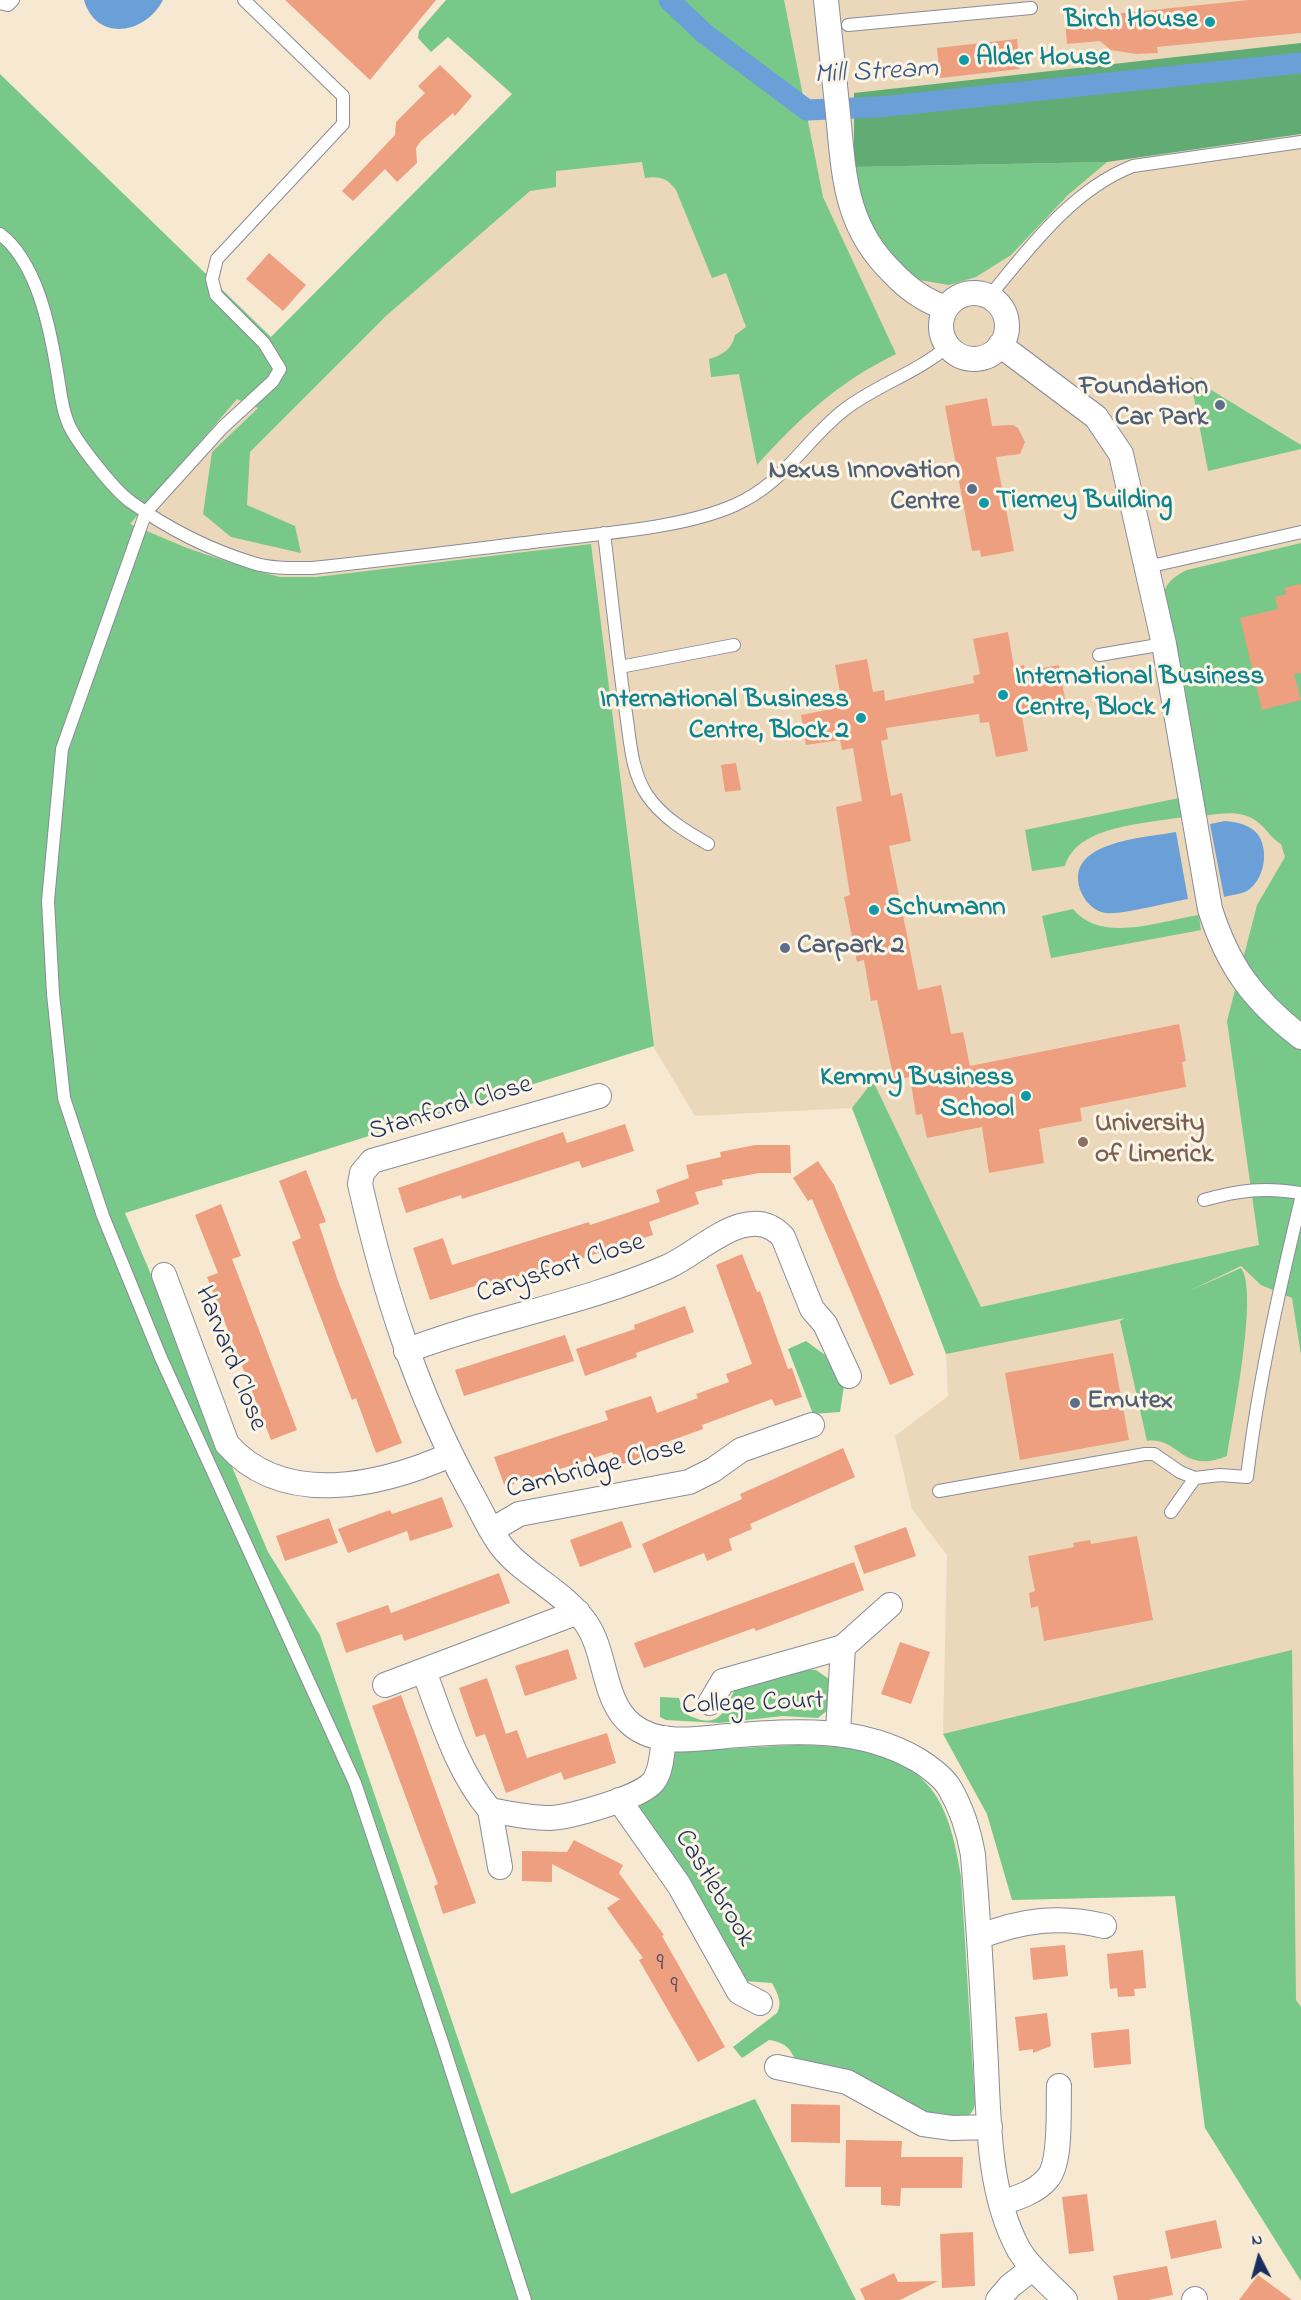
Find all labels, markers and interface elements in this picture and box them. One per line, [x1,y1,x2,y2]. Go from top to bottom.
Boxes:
place label: Birch House [1064,6,1198,38]
marker: Birch House [1203,15,1217,29]
place label: Alder House [976,44,1110,76]
marker: Alder House [957,53,971,67]
water label: Mill Stream [813,54,939,94]
place label: Foundation Car Park [1079,373,1208,436]
marker: Foundation Car Park [1213,398,1227,412]
place label: Nexus Innovation Centre [768,457,960,520]
marker: Nexus Innovation Centre [965,482,979,496]
place label: Tierney Building [996,487,1172,519]
marker: Tierney Building [977,496,991,510]
place label: International Business Centre, Block 1 [1015,663,1264,726]
place label: International Business Centre, Block 2 [600,686,849,749]
marker: International Business Centre, Block 1 [996,688,1010,702]
marker: International Business Centre, Block 2 [854,711,868,725]
place label: Schumann [886,894,1006,926]
marker: Schumann [867,903,881,917]
place label: Carpark 2 [797,932,904,964]
marker: Carpark 2 [778,941,792,955]
place label: Kemmy Business School [820,1064,1014,1127]
street label: Stanford Close [366,1070,536,1150]
marker: Kemmy Business School [1019,1089,1033,1103]
place label: University of Limerick [1095,1110,1213,1173]
marker: University of Limerick [1076,1135,1090,1149]
street label: Carysfort Close [473,1228,649,1312]
street label: Harvard Close [185,1282,273,1436]
place label: Emutex [1087,1387,1173,1419]
marker: Emutex [1068,1396,1082,1410]
street label: Cambridge Close [503,1432,689,1508]
street label: College Court [682,1686,824,1724]
street label: Castlebrook [665,1825,761,1953]
house number: 9 [656,1951,664,1979]
house number: 9 [670,1974,678,2002]
north arrow [1229,2228,1289,2288]
text: N [1250,2228,1264,2253]

